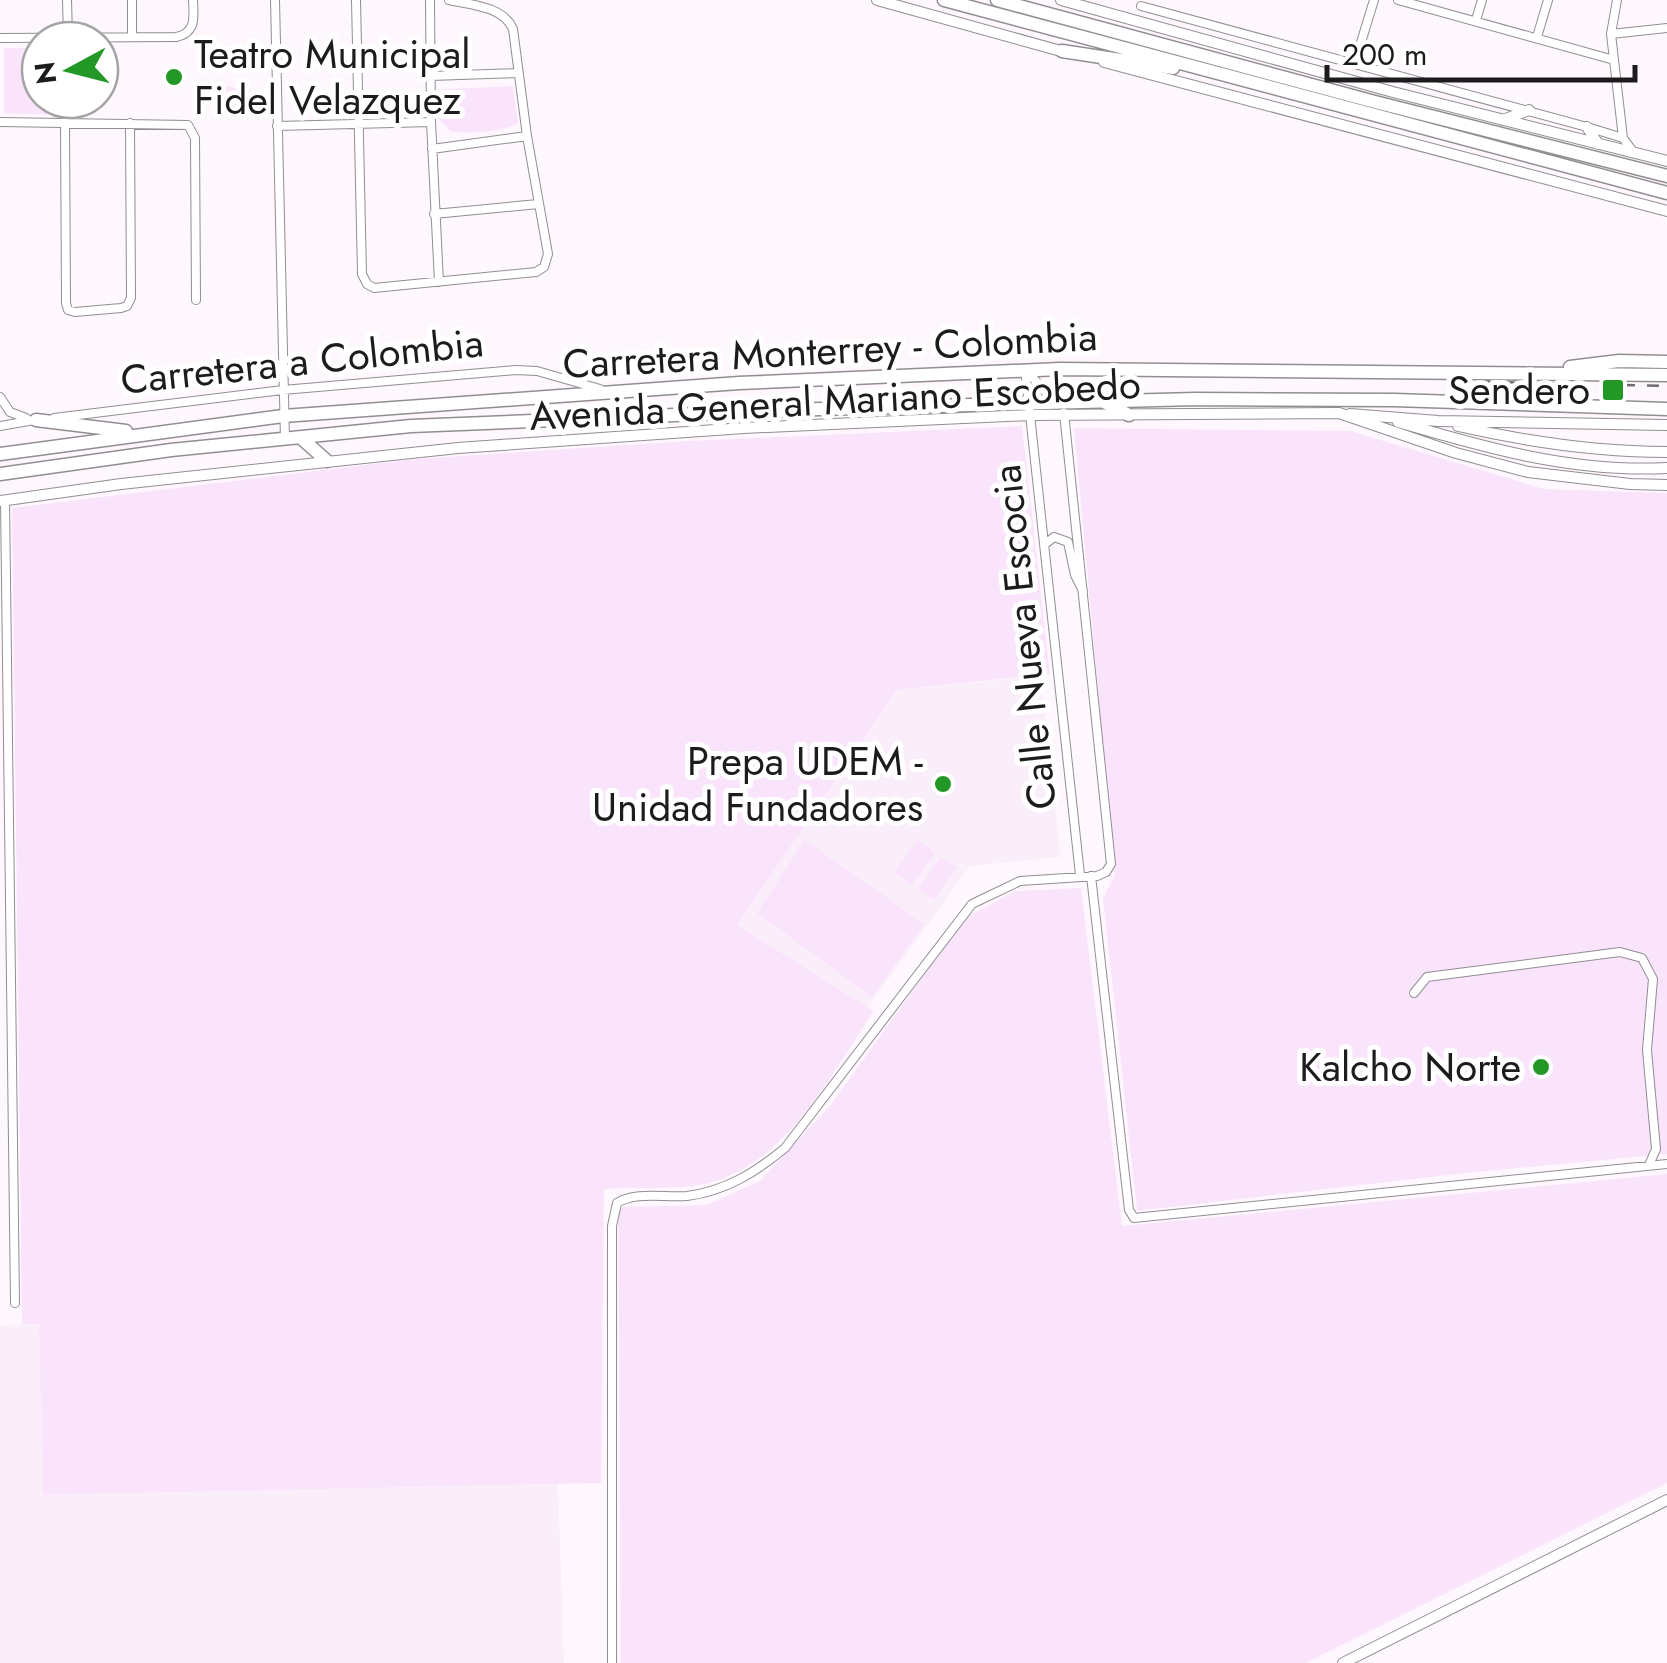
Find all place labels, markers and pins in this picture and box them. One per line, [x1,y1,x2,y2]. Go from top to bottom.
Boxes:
place label: Teatro Municipal Fidel Velazquez [194,25,471,129]
marker: Teatro Municipal Fidel Velazquez [163,66,185,88]
place label: Sendero [1448,361,1590,419]
marker: Sendero [1600,377,1626,403]
place label: Prepa UDEM - Unidad Fundadores [592,732,924,836]
marker: Prepa UDEM - Unidad Fundadores [932,773,954,795]
place label: Kalcho Norte [1299,1038,1521,1096]
marker: Kalcho Norte [1530,1056,1552,1078]

